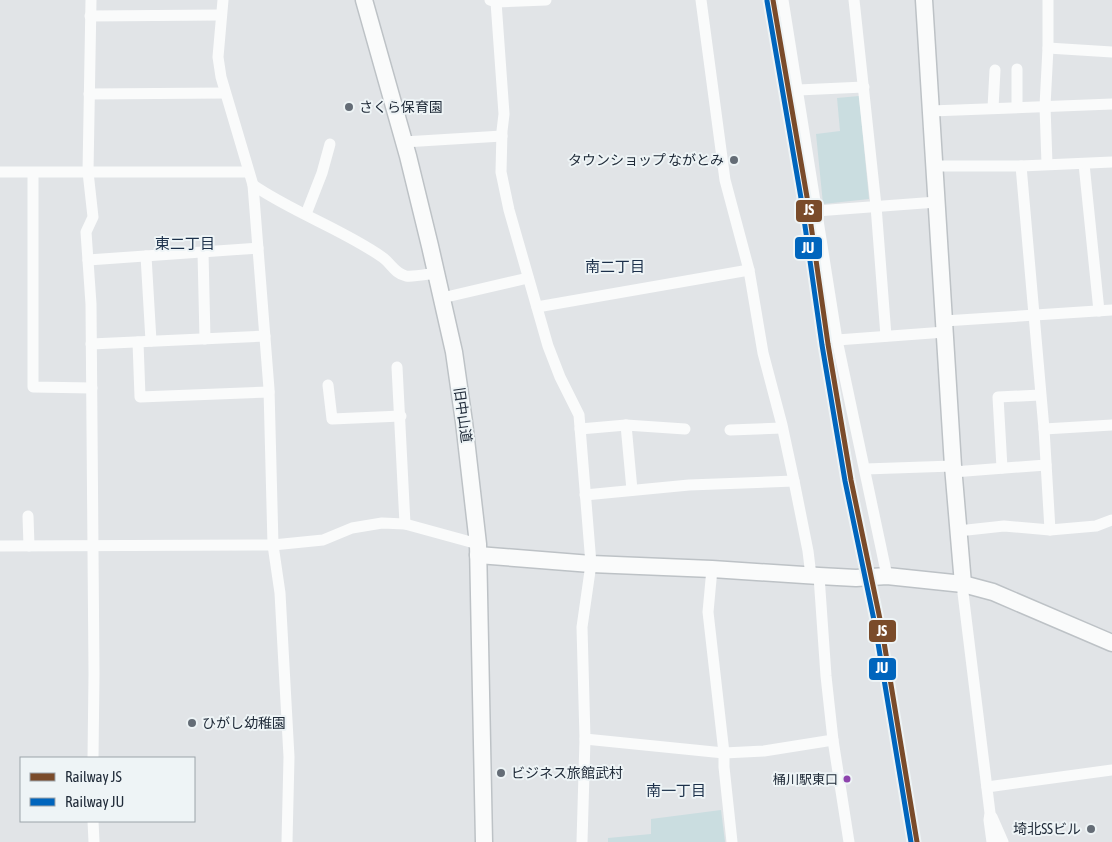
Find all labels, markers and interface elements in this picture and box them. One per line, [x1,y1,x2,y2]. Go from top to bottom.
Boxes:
place label: さくら保育園 [359,99,443,115]
marker: さくら保育園 [343,101,355,113]
place label: タウンショップ ながとみ [568,152,724,168]
marker: タウンショップ ながとみ [728,154,740,166]
line badge: JS [795,199,823,223]
text: JS [803,202,814,218]
district label: 東二丁目 [155,235,215,252]
line badge: JU [794,236,823,260]
text: JU [801,240,814,256]
district label: 南二丁目 [585,258,645,275]
street label: 旧中山道 [451,386,475,444]
line badge: JS [868,619,897,643]
text: JS [876,623,887,639]
line badge: JU [868,657,897,681]
text: JU [875,660,888,676]
place label: ひがし幼稚園 [202,715,286,731]
marker: ひがし幼稚園 [186,717,198,729]
legend [20,757,195,822]
place label: ビジネス旅館武村 [511,765,623,781]
marker: ビジネス旅館武村 [495,767,507,779]
text: Railway JS [65,768,122,785]
place label: 桶川駅東口 [773,772,838,787]
marker: 桶川駅東口 [842,774,852,784]
district label: 南一丁目 [646,782,706,799]
text: Railway JU [65,793,124,810]
place label: 埼北SSビル [1013,821,1081,837]
marker: 埼北SSビル [1085,823,1097,835]

